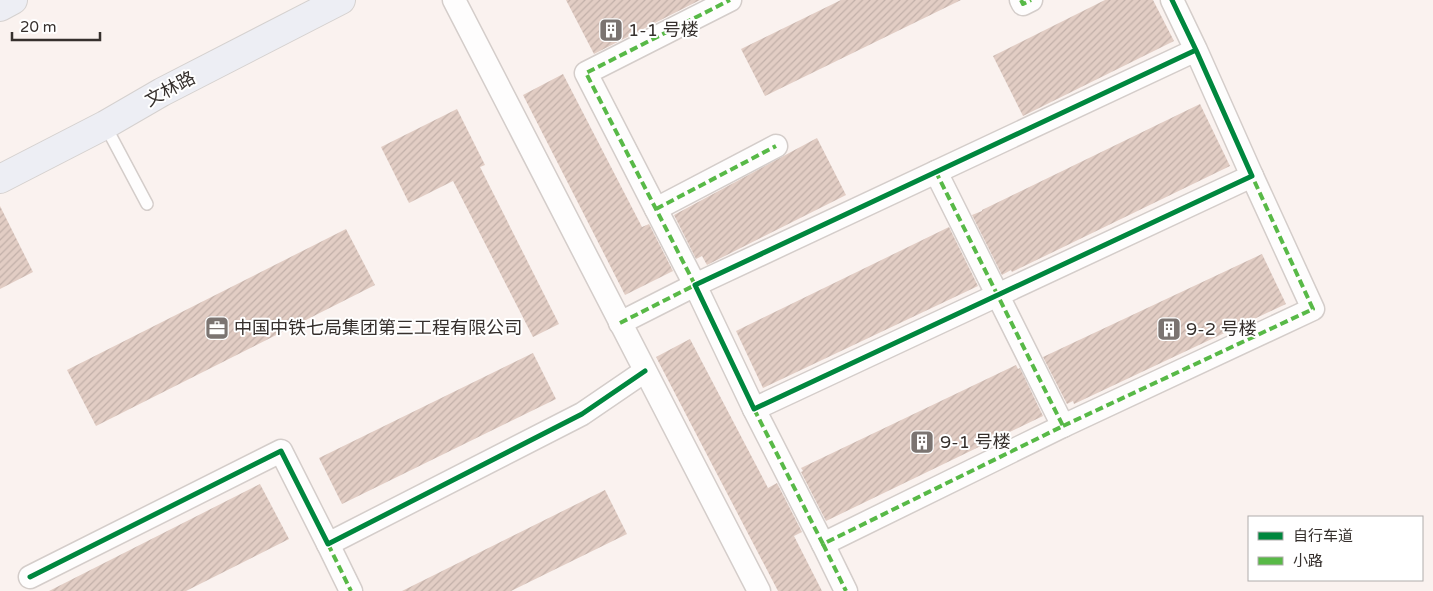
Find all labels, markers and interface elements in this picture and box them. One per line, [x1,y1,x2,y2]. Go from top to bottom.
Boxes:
scale bar [12,10,100,42]
building icon: 1-1 号楼 [598,17,624,43]
text: 20 m [20,18,57,36]
place label: 1-1 号楼 [628,19,699,41]
street label: 文林路 [141,67,199,111]
office icon: 中国中铁七局集团第三工程有限公司 [204,315,230,341]
building icon: 9-2 号楼 [1156,316,1182,342]
place label: 中国中铁七局集团第三工程有限公司 [234,317,522,339]
place label: 9-2 号楼 [1186,318,1257,340]
building icon: 9-1 号楼 [909,429,935,455]
place label: 9-1 号楼 [940,431,1011,453]
legend [1248,516,1423,581]
text: 自行车道 [1293,527,1353,545]
text: 小路 [1293,552,1323,570]

